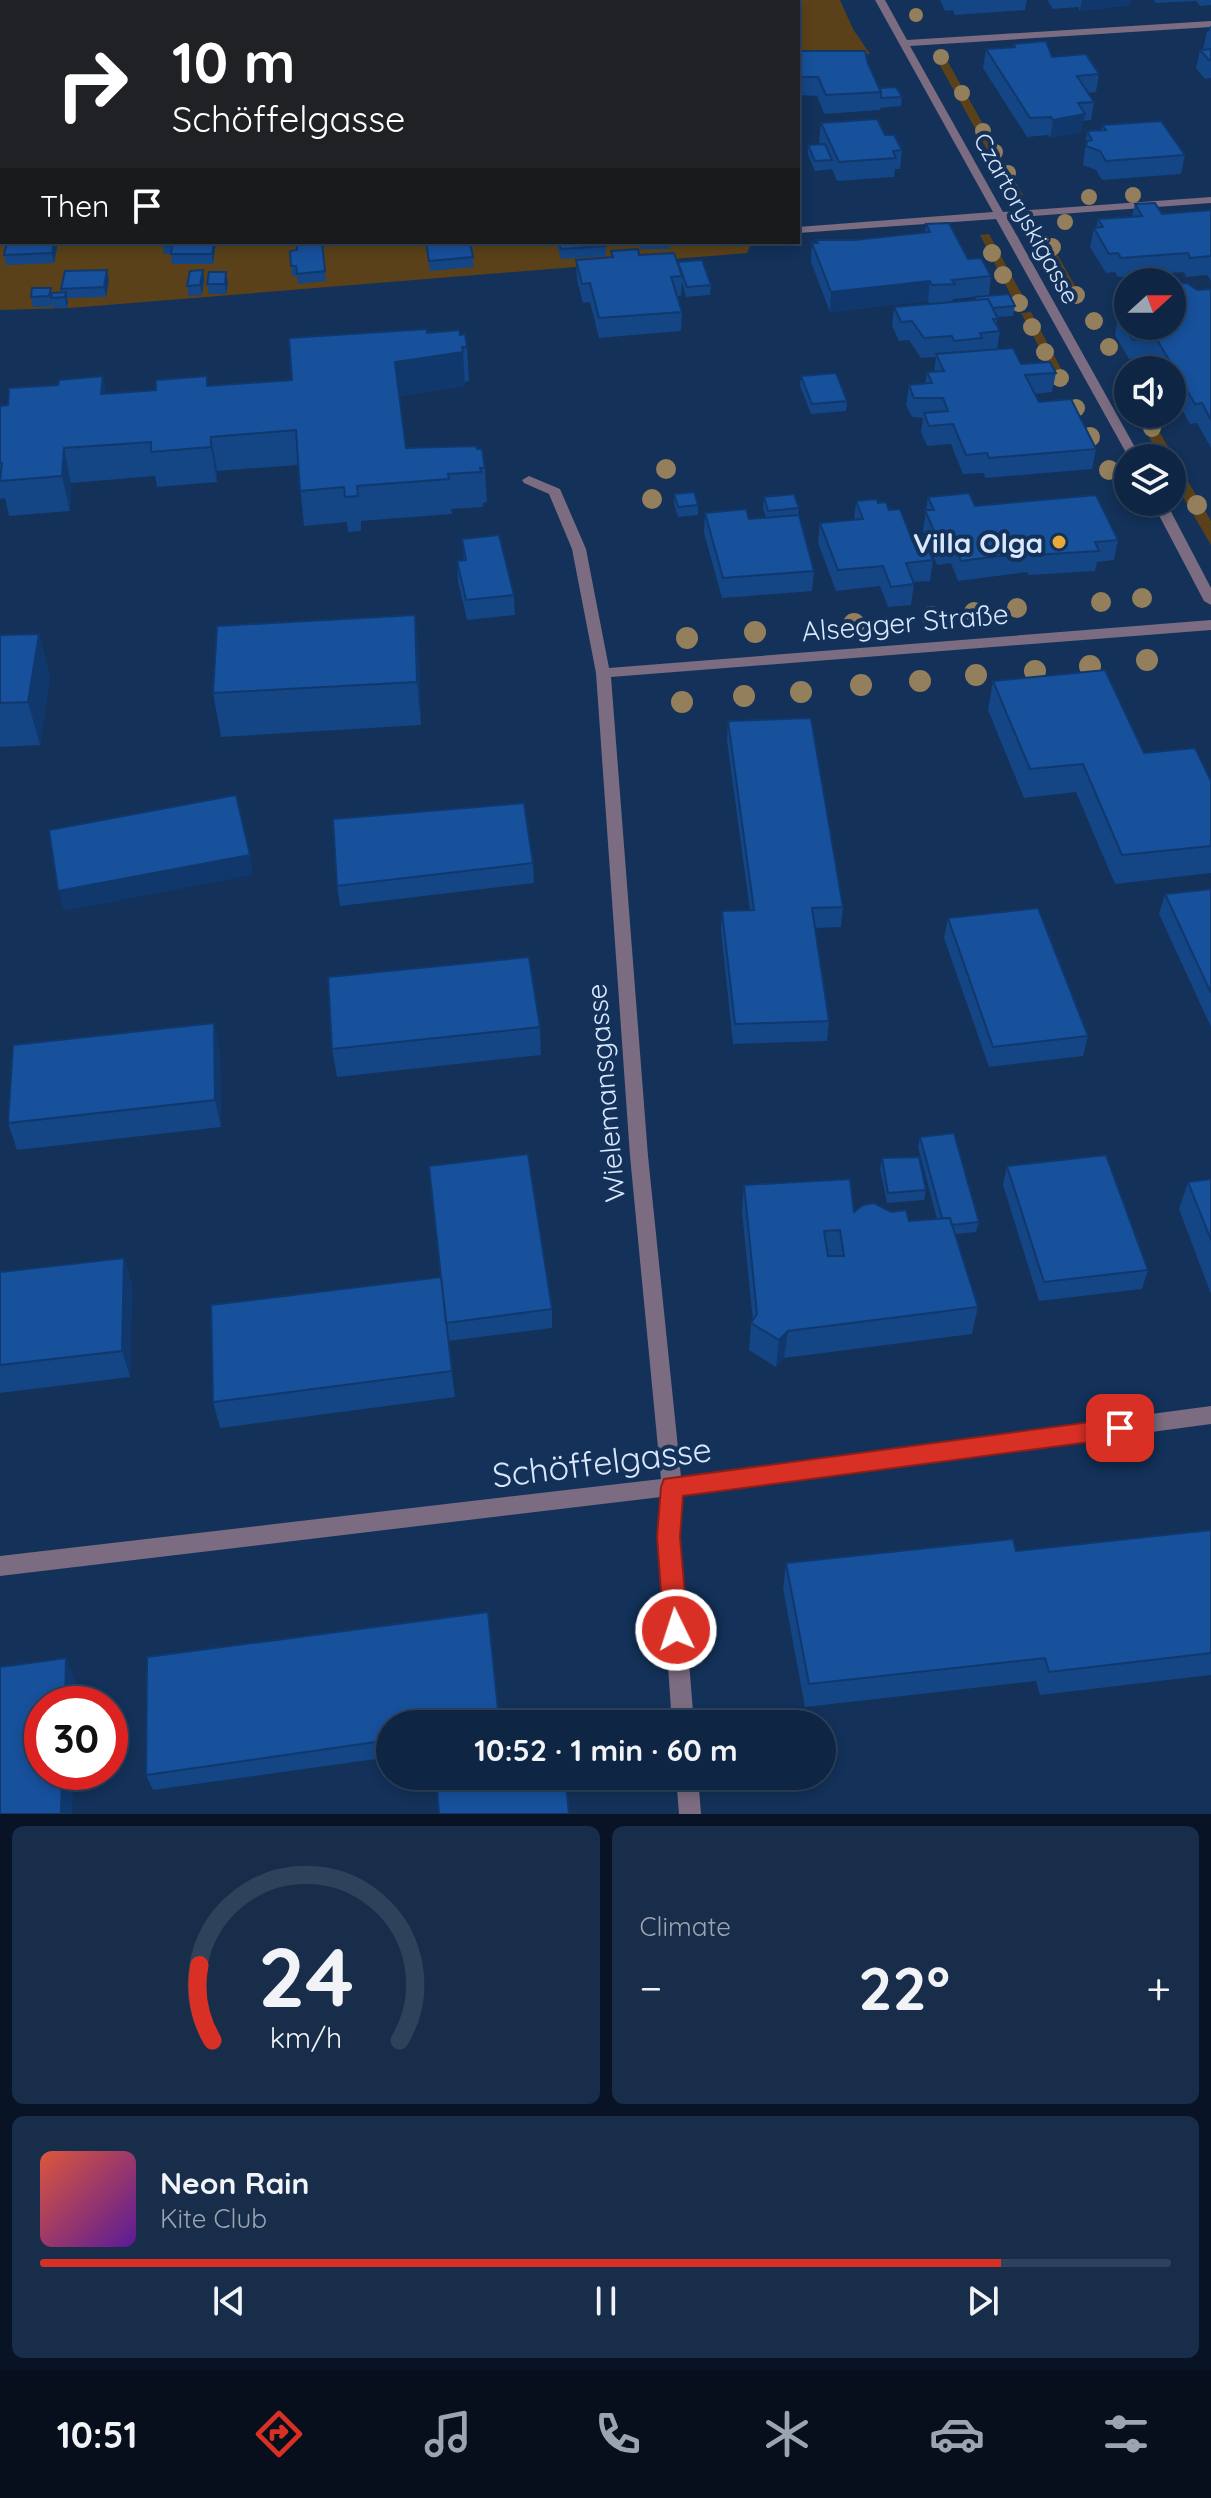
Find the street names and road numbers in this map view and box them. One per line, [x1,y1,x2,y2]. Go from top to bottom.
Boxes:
street label: Czartoryskigasse [968,127,1086,309]
street label: Alsegger Straße [800,596,1010,648]
street label: Wielemansgasse [578,982,632,1204]
street label: Schöffelgasse [490,1427,714,1497]

